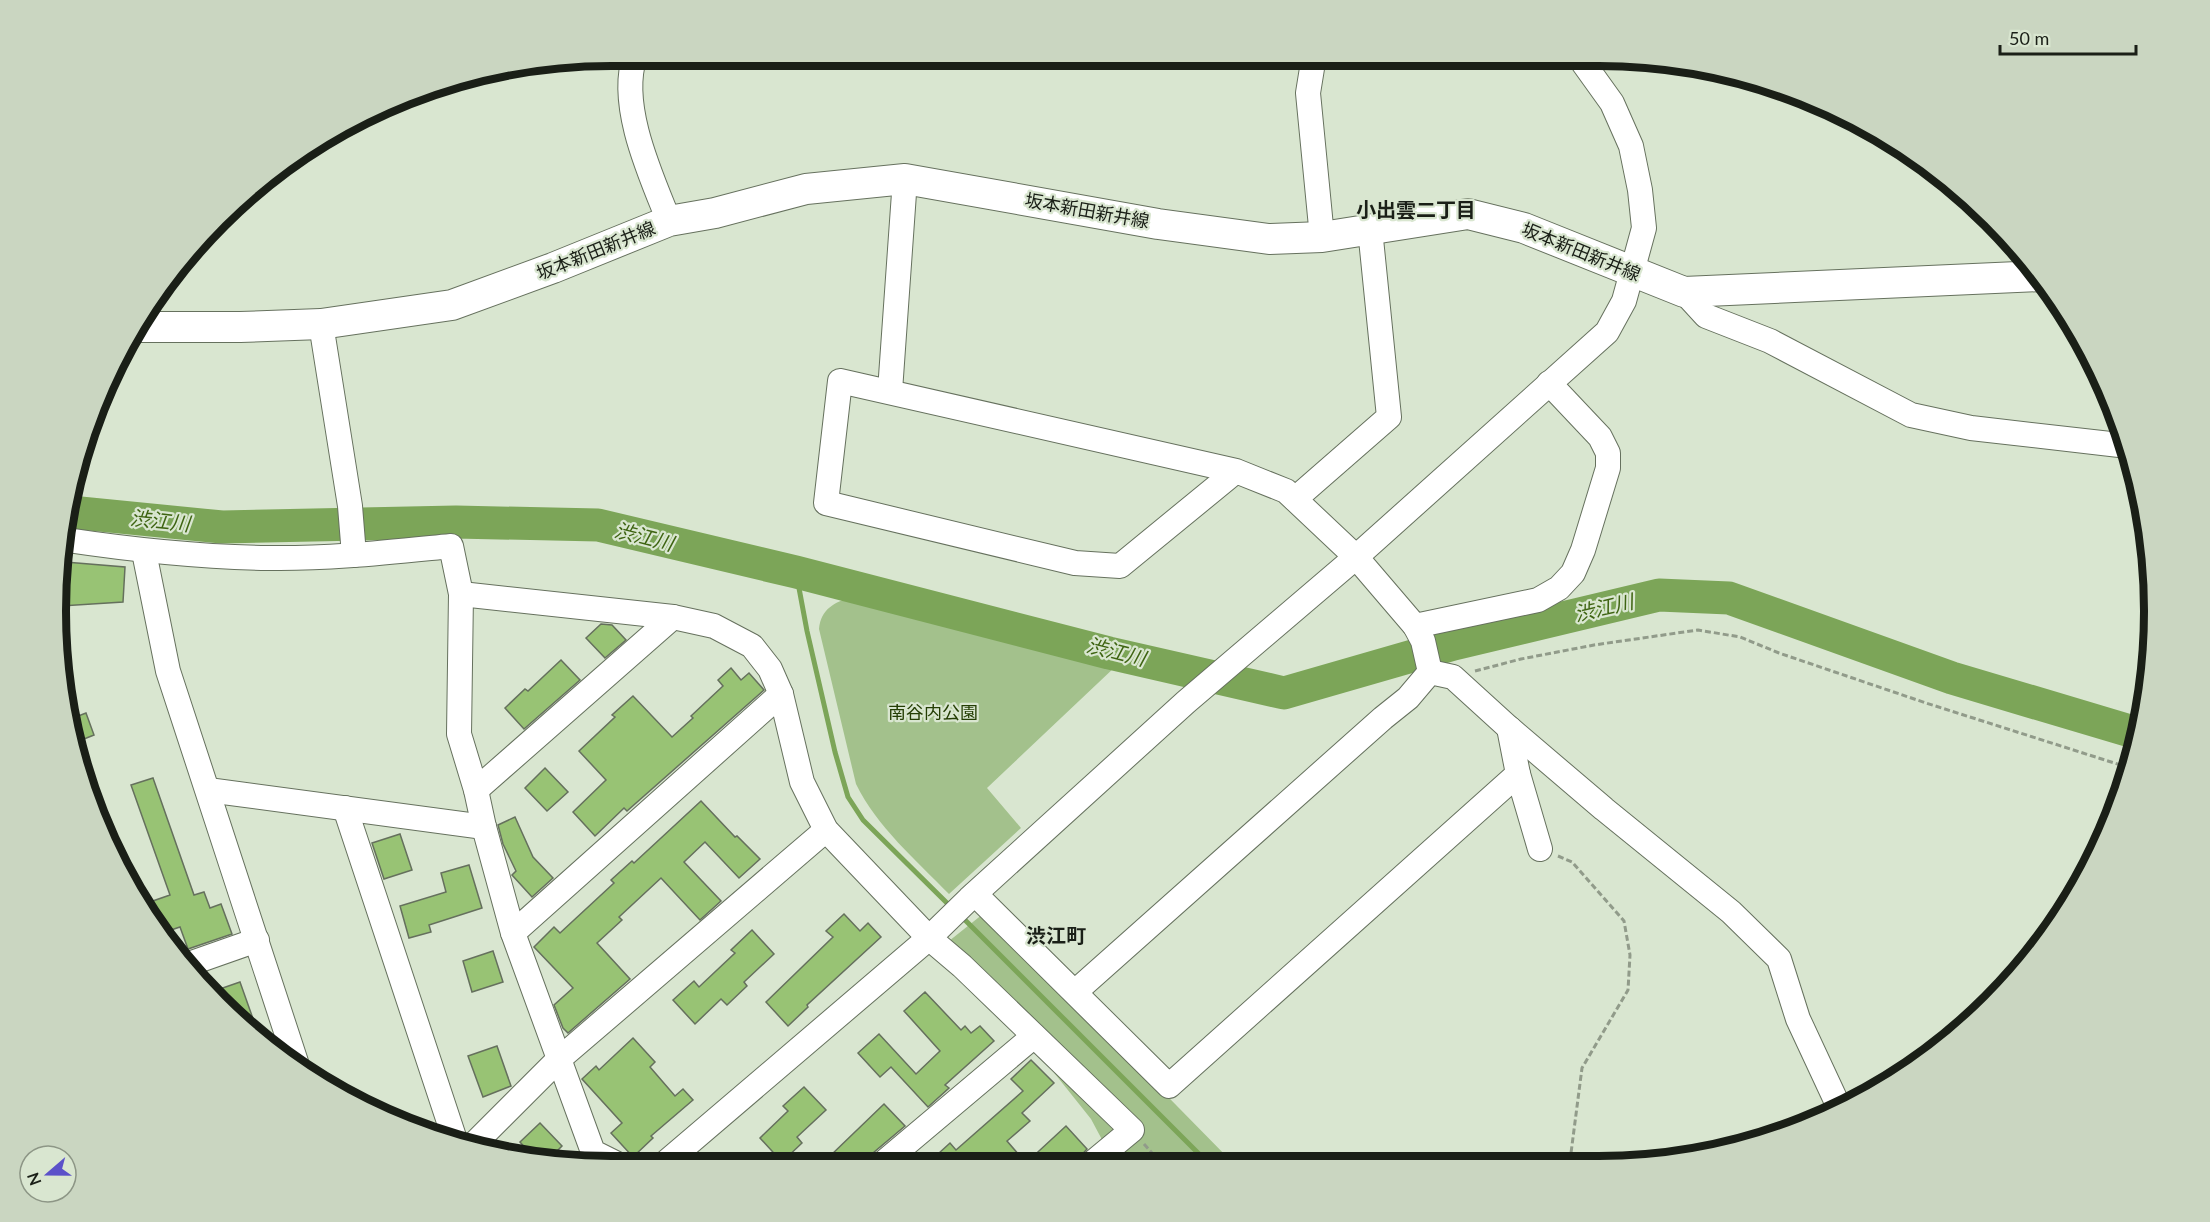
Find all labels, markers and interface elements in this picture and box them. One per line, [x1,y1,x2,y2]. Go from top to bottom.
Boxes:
scale bar [2000,18,2136,56]
text: 50 m [2009,27,2049,49]
street label: 坂本新田新井線 [1023,188,1151,232]
district label: 小出雲二丁目 [1356,197,1476,221]
street label: 坂本新田新井線 [533,216,658,284]
street label: 坂本新田新井線 [1519,217,1644,285]
water label: 渋江川 [129,505,193,535]
water label: 渋江川 [612,517,678,555]
water label: 渋江川 [1572,588,1638,625]
water label: 渋江川 [1084,632,1150,670]
park label: 南谷内公園 [888,701,978,723]
district label: 渋江町 [1026,923,1086,947]
north arrow [18,1144,78,1204]
text: N [22,1170,44,1188]

